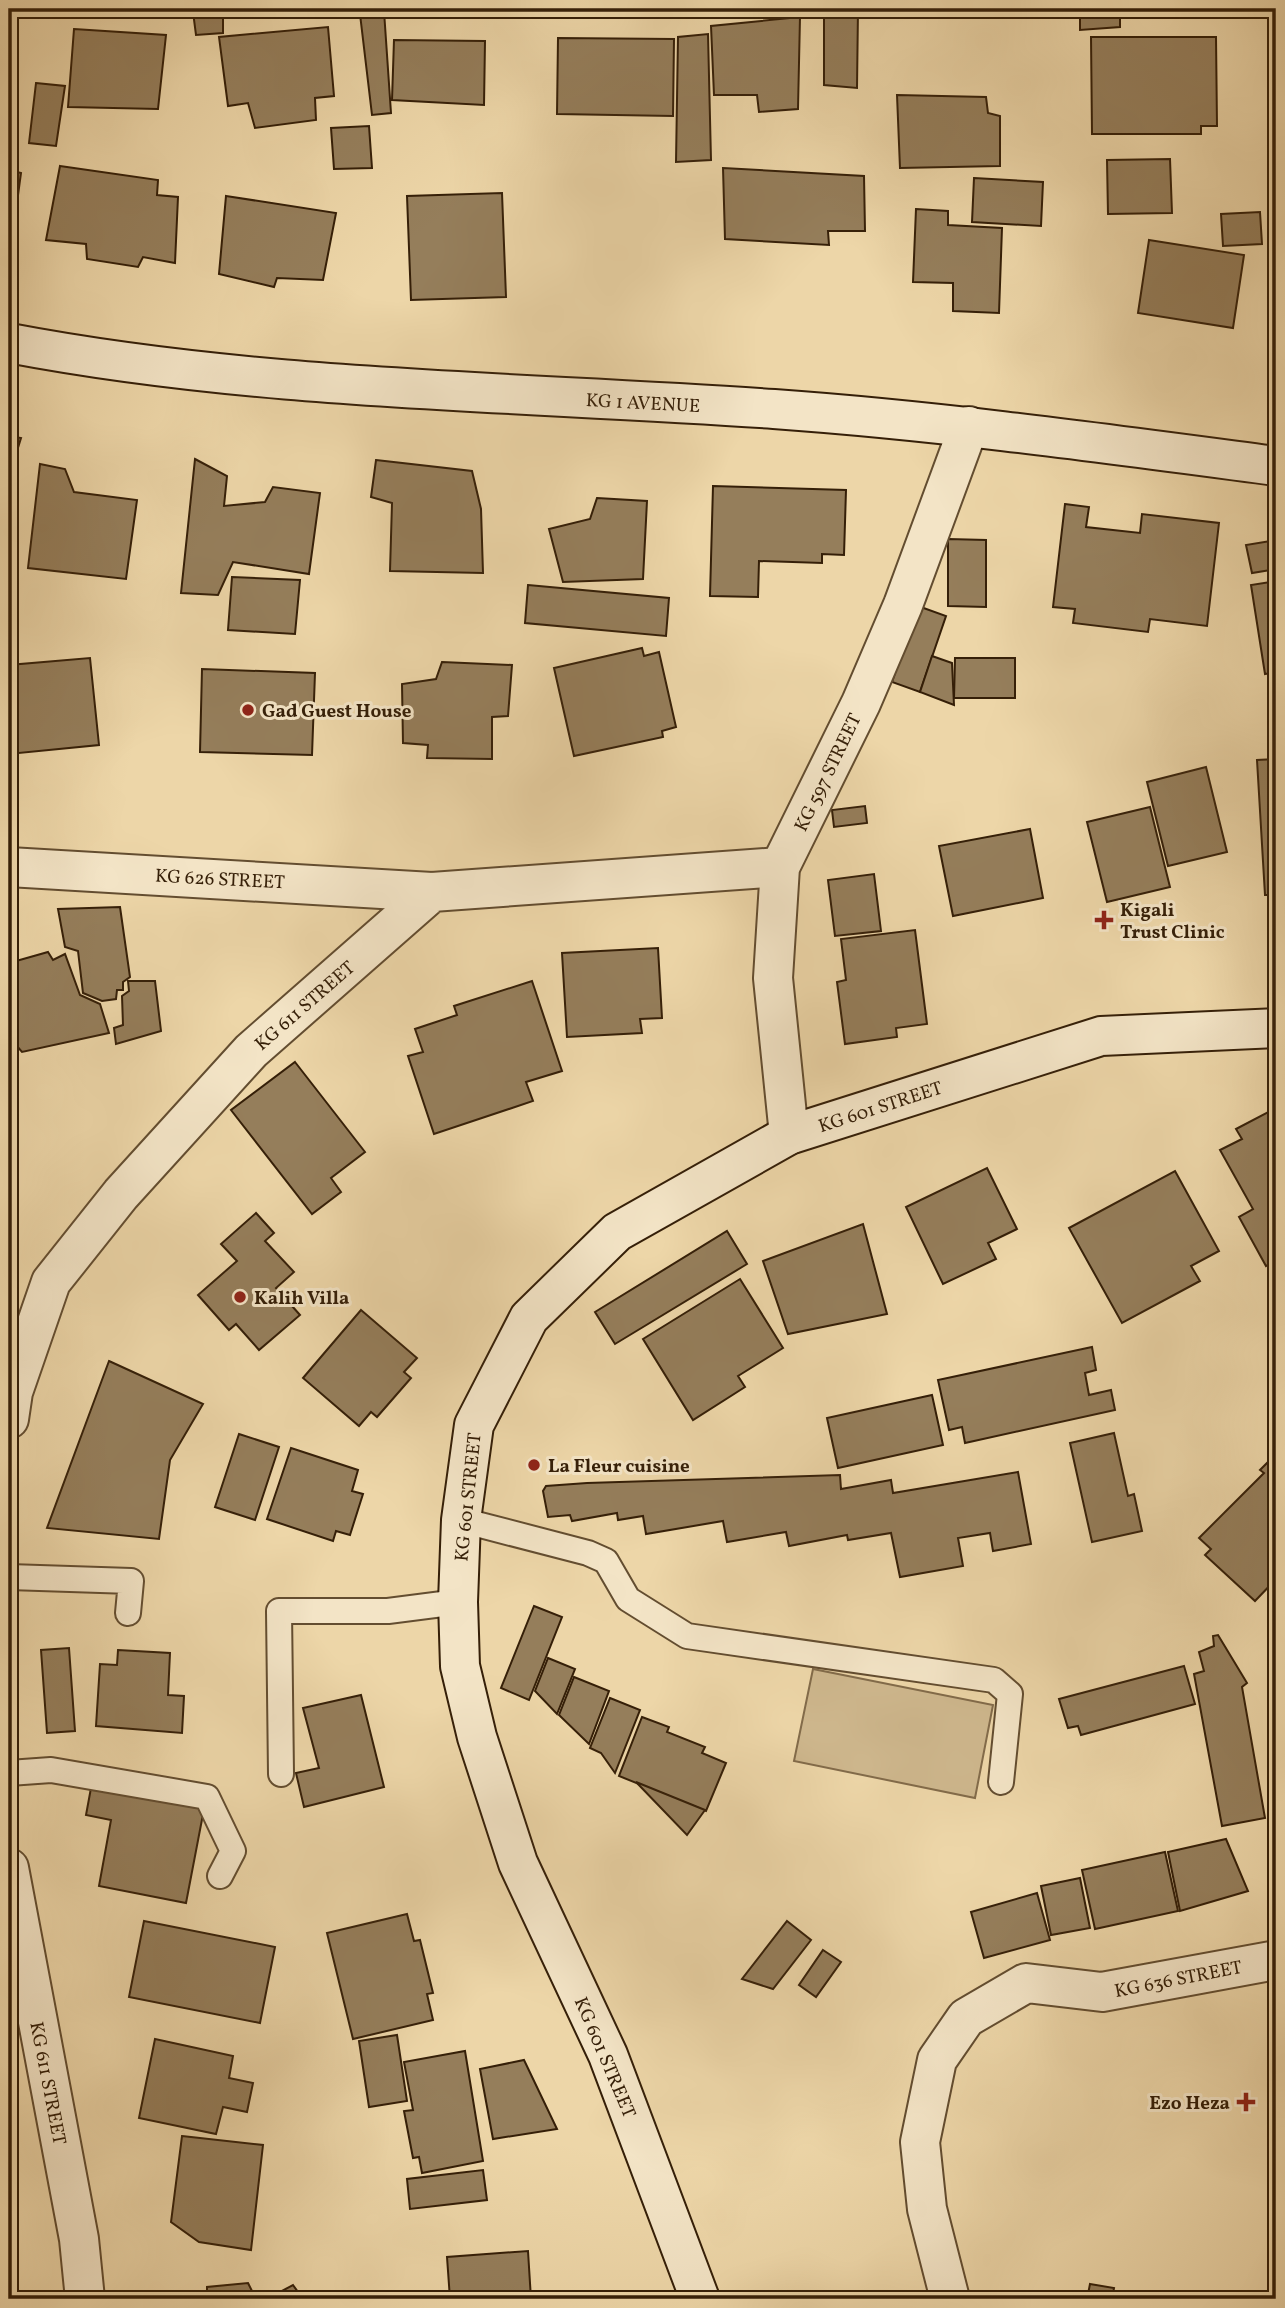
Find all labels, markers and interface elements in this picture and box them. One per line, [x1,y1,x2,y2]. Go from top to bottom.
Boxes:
street label: KG 1 AVENUE [585,388,701,420]
place label: Gad Guest House [262,699,412,725]
marker: Gad Guest House [240,702,256,718]
street label: KG 597 STREET [789,709,869,836]
street label: KG 626 STREET [154,864,286,896]
place label: Kigali Trust Clinic [1120,898,1225,946]
marker: Kigali Trust Clinic [1094,910,1114,930]
street label: KG 611 STREET [250,956,361,1057]
street label: KG 601 STREET [815,1076,946,1140]
place label: Kalih Villa [254,1286,349,1312]
marker: Kalih Villa [232,1289,248,1305]
street label: KG 601 STREET [449,1432,489,1563]
place label: La Fleur cuisine [548,1454,690,1480]
marker: La Fleur cuisine [526,1457,542,1473]
street label: KG 636 STREET [1112,1955,1244,2005]
street label: KG 601 STREET [567,1993,641,2122]
street label: KG 611 STREET [22,2020,72,2147]
place label: Ezo Heza [1149,2091,1230,2117]
marker: Ezo Heza [1236,2092,1256,2112]

